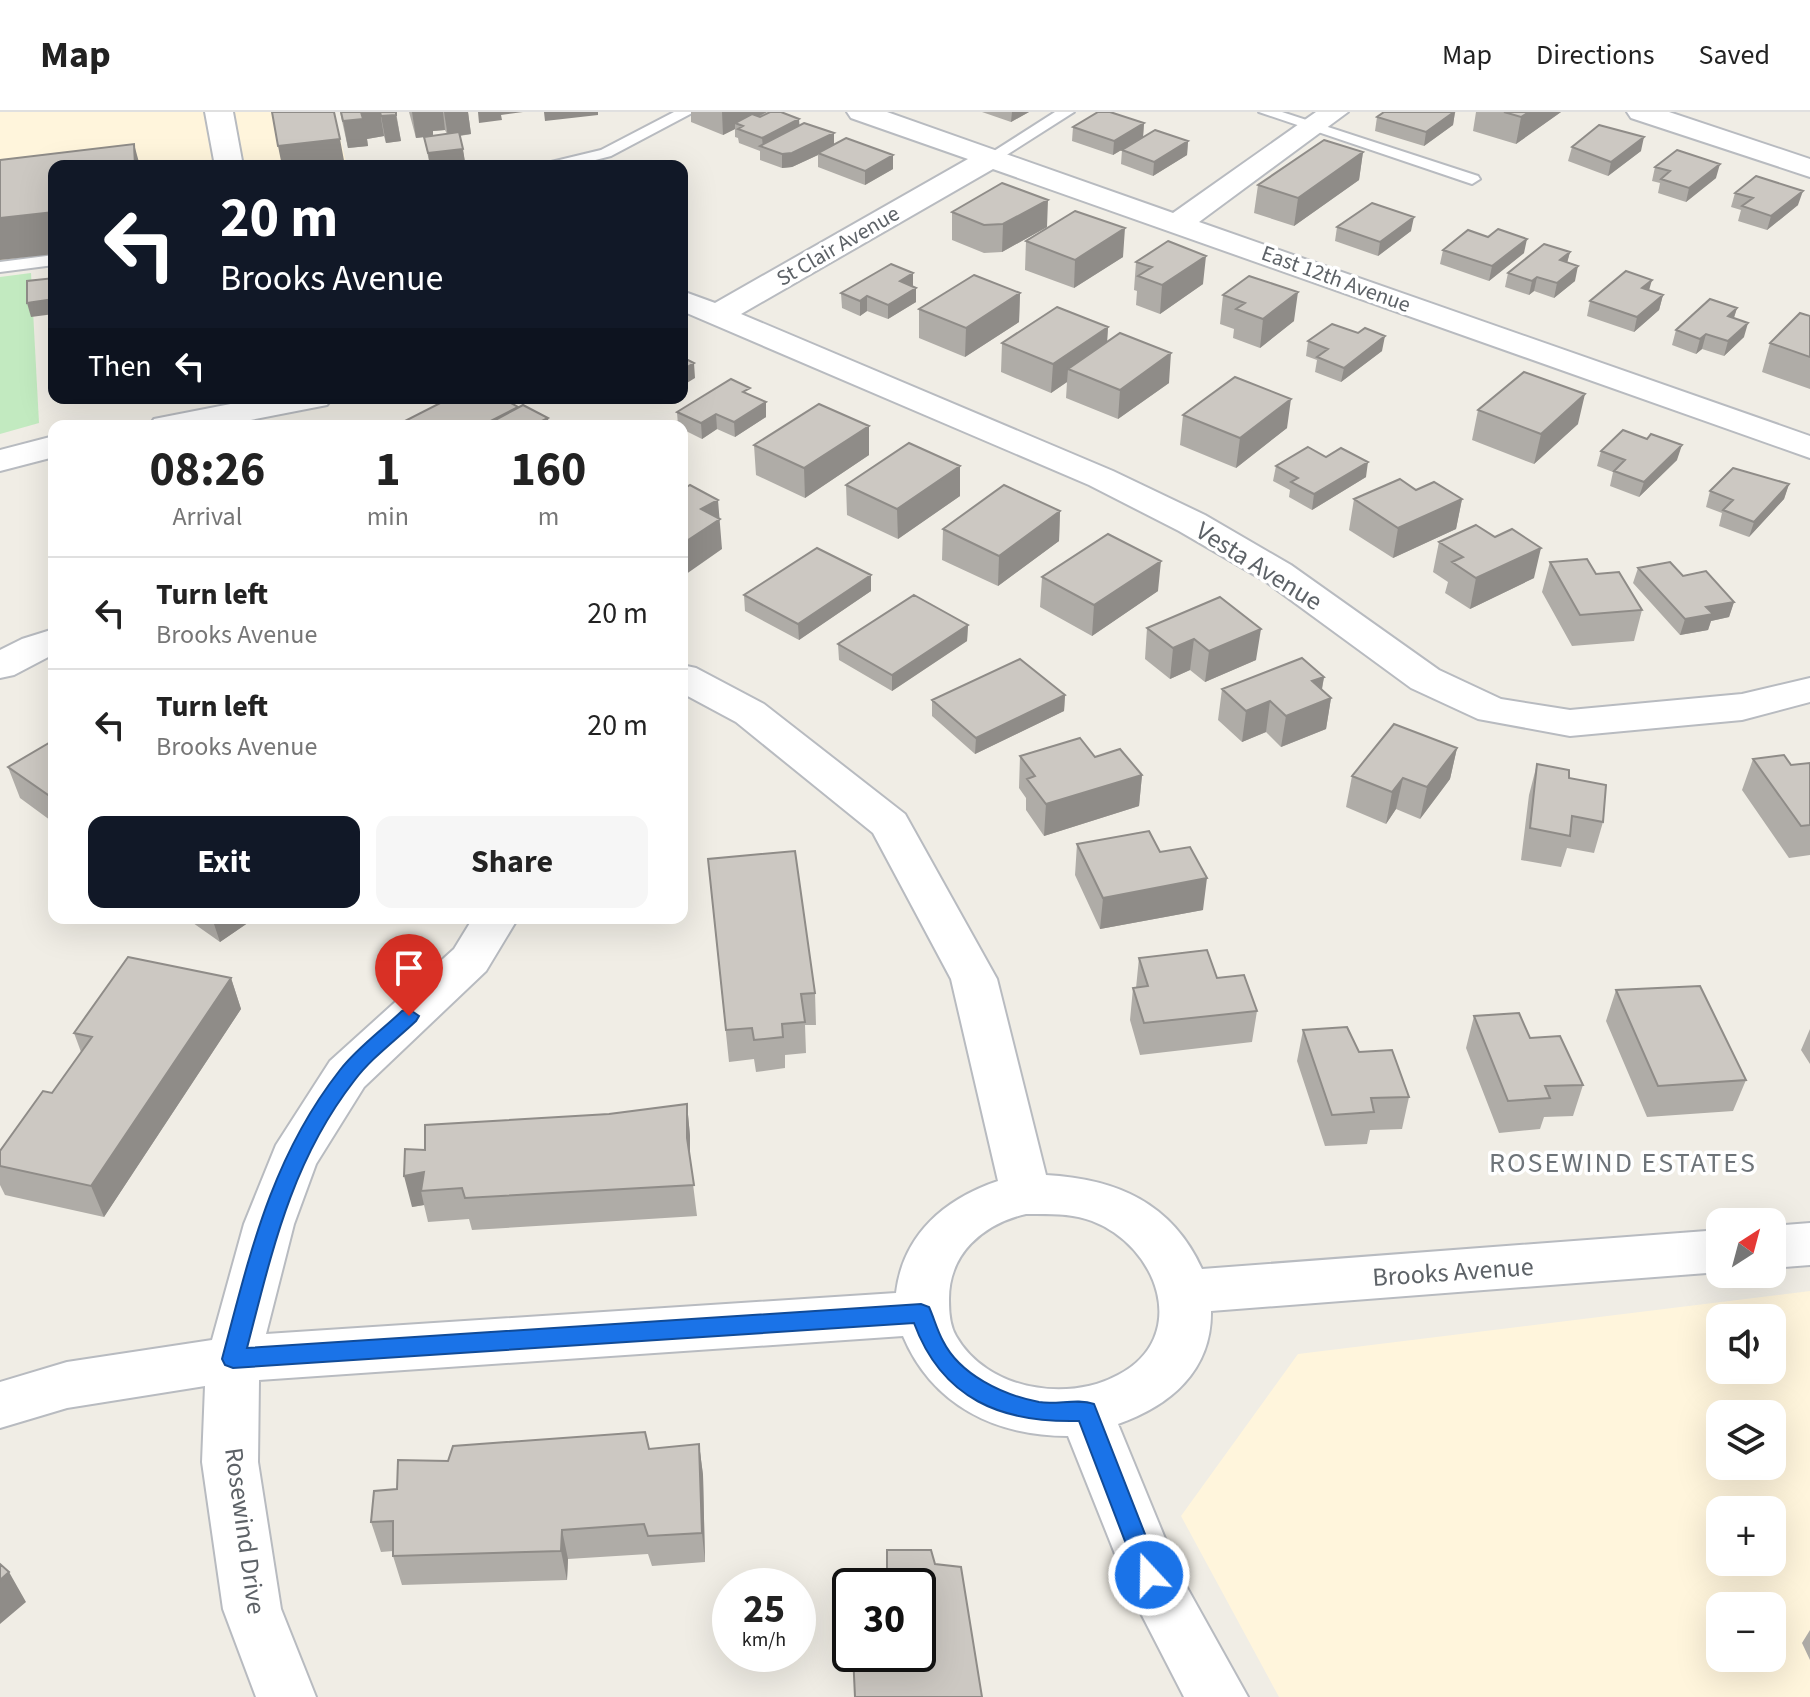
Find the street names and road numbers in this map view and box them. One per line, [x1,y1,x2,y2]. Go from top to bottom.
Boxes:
street label: St Clair Avenue [770,198,906,294]
street label: East 12th Avenue [1257,237,1415,321]
street label: Vesta Avenue [1189,512,1329,620]
street label: Brooks Avenue [1371,1248,1535,1296]
street label: Rosewind Drive [215,1445,275,1617]

